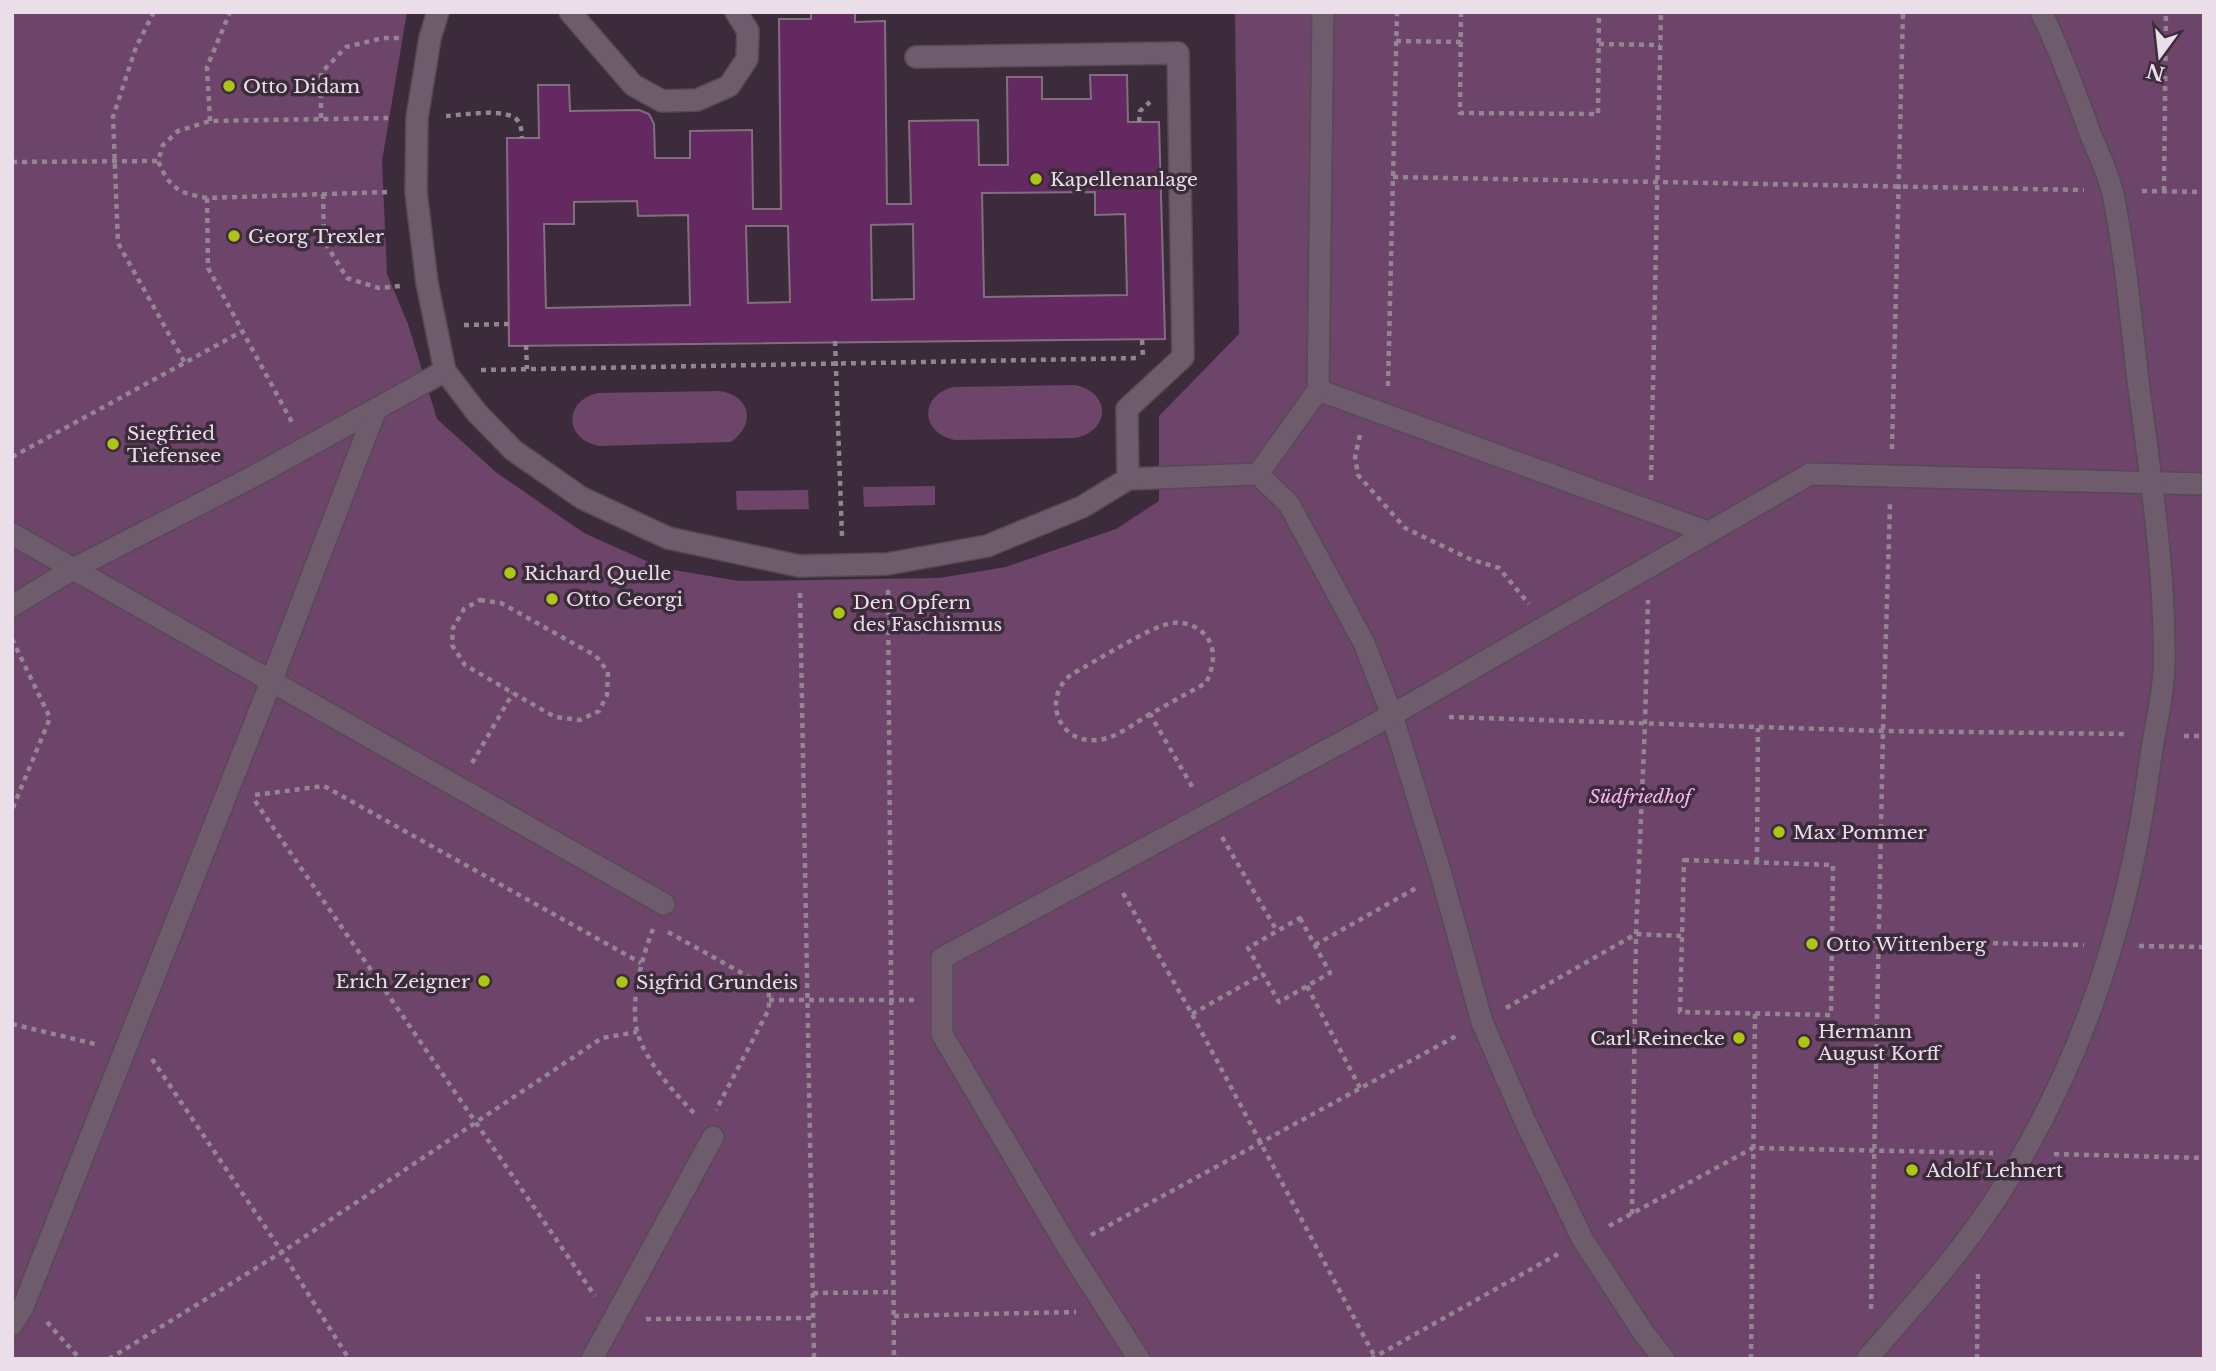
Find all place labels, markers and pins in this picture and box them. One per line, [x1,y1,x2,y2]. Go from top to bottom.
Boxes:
place label: Otto Didam [243,75,360,98]
marker: Otto Didam [221,78,237,94]
place label: Kapellenanlage [1050,168,1198,191]
marker: Kapellenanlage [1028,171,1044,187]
place label: Georg Trexler [248,225,384,248]
marker: Georg Trexler [226,228,242,244]
place label: Siegfried Tiefensee [127,422,221,467]
marker: Siegfried Tiefensee [105,436,121,452]
place label: Richard Quelle [524,562,671,585]
marker: Richard Quelle [502,565,518,581]
place label: Otto Georgi [566,588,684,611]
marker: Otto Georgi [544,591,560,607]
place label: Den Opfern des Faschismus [853,591,1002,636]
marker: Den Opfern des Faschismus [831,605,847,621]
place label: Max Pommer [1793,821,1927,844]
marker: Max Pommer [1771,824,1787,840]
place label: Otto Wittenberg [1826,933,1987,956]
marker: Otto Wittenberg [1804,936,1820,952]
place label: Erich Zeigner [336,970,470,993]
place label: Sigfrid Grundeis [636,971,798,994]
marker: Erich Zeigner [476,973,492,989]
marker: Sigfrid Grundeis [614,974,630,990]
place label: Hermann August Korff [1817,1020,1942,1065]
place label: Carl Reinecke [1590,1027,1725,1050]
marker: Carl Reinecke [1731,1030,1747,1046]
marker: Hermann August Korff [1796,1034,1812,1050]
place label: Adolf Lehnert [1925,1159,2064,1182]
marker: Adolf Lehnert [1904,1162,1920,1178]

